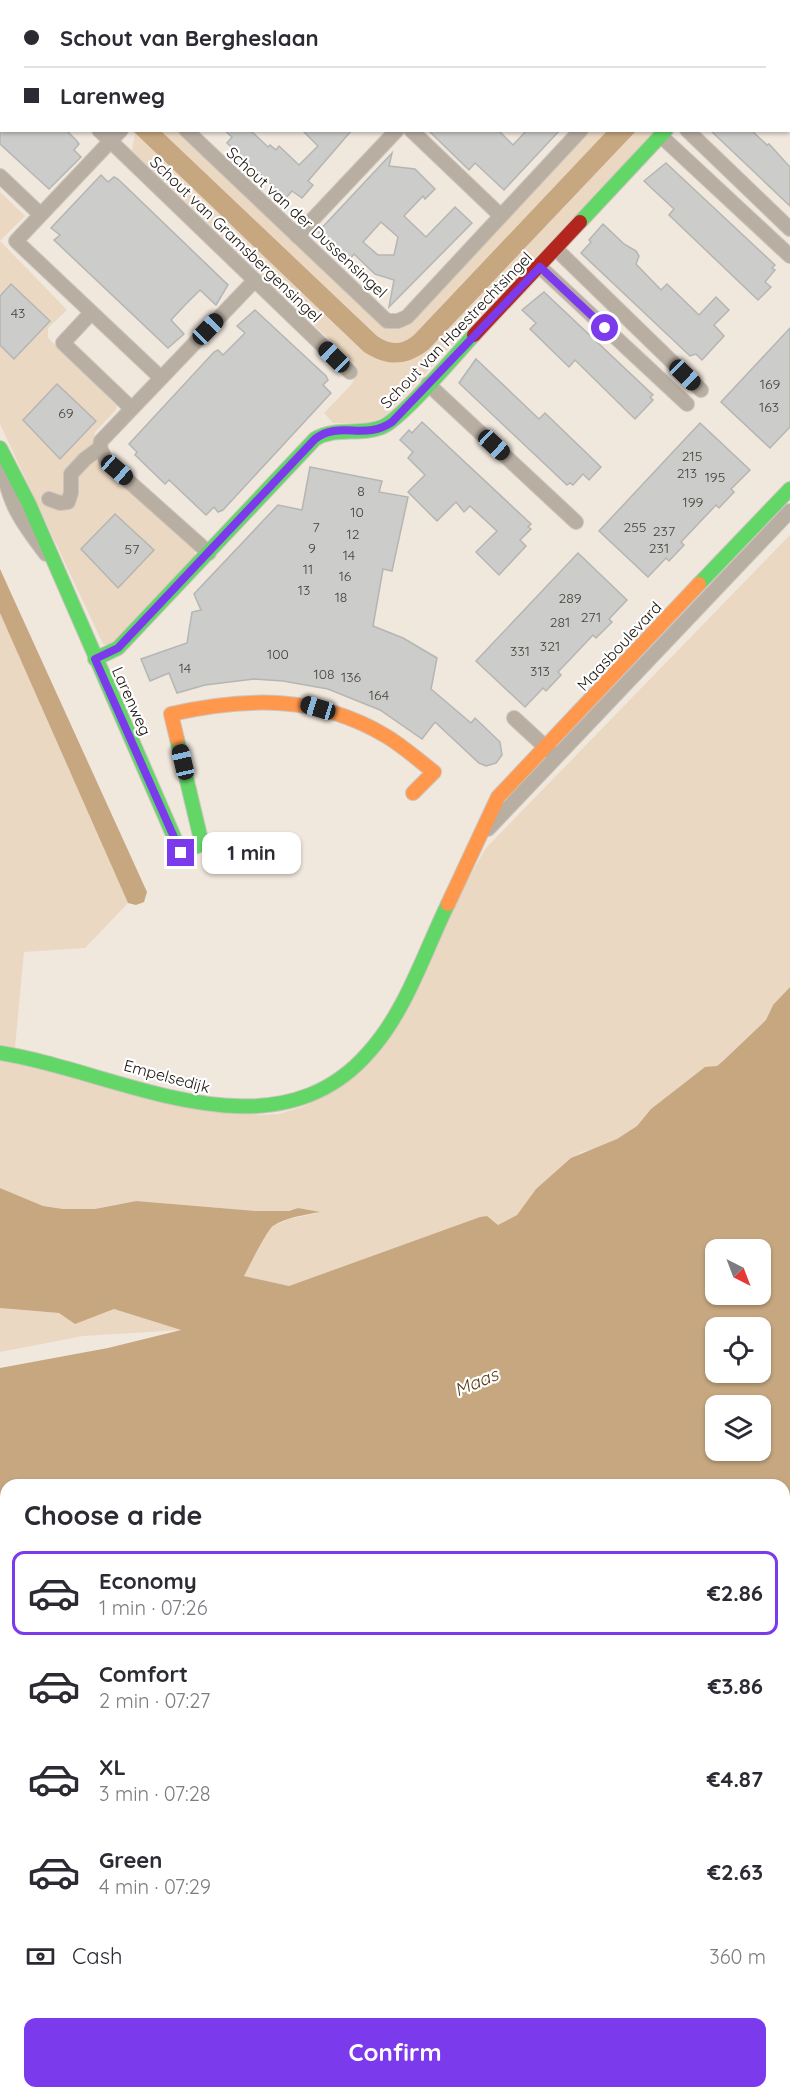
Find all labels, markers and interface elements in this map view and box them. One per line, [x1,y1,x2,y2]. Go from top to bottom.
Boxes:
text: Schout van Bergheslaan [60,24,319,52]
text: Larenweg [60,82,165,110]
street label: Schout van der Dussensingel [223,142,391,302]
street label: Schout van Gramsbergensingel [146,152,326,326]
street label: Schout van Haestrechtsingel [376,247,536,413]
house number: 43 [11,304,25,322]
car [189,310,227,348]
route start [591,314,618,341]
car [315,338,353,376]
car [666,356,704,394]
house number: 169 [760,375,780,393]
house number: 163 [759,398,779,416]
house number: 69 [58,404,74,422]
car [475,426,513,464]
house number: 215 [682,447,702,465]
car [98,451,136,489]
house number: 213 [677,464,697,482]
house number: 195 [705,468,725,486]
house number: 8 [357,482,365,500]
house number: 199 [683,493,704,511]
house number: 10 [350,503,364,521]
house number: 7 [312,518,320,536]
house number: 255 [623,518,647,536]
house number: 237 [653,522,675,540]
house number: 12 [347,525,360,543]
house number: 9 [308,539,316,557]
house number: 231 [649,539,669,557]
house number: 57 [125,540,139,558]
house number: 14 [343,546,355,564]
house number: 11 [303,560,313,578]
house number: 16 [339,567,352,585]
house number: 13 [298,581,310,599]
house number: 18 [335,588,347,606]
house number: 289 [558,589,582,607]
street label: Maasboulevard [573,597,665,695]
house number: 271 [581,608,601,626]
house number: 281 [550,613,570,631]
house number: 321 [540,637,560,655]
house number: 331 [510,642,530,660]
house number: 100 [267,645,289,663]
house number: 14 [179,659,191,677]
house number: 313 [530,662,550,680]
street label: Larenweg [108,663,156,739]
house number: 108 [313,665,335,683]
house number: 136 [341,668,361,686]
house number: 164 [369,686,389,704]
car [298,694,338,722]
car [170,742,196,782]
callout: 1 min [202,832,301,874]
route end [167,839,194,866]
text: 1 min [227,840,276,865]
street label: Empelsedijk [122,1055,212,1097]
north arrow [705,1239,771,1305]
map controls [705,1239,771,1461]
button: locate [705,1317,771,1383]
water label: Maas [451,1362,503,1401]
button: layers [705,1395,771,1461]
text: Choose a ride [24,1498,202,1532]
icon: car [27,1566,81,1620]
text: Economy [99,1567,197,1595]
text: €2.86 [707,1579,763,1607]
text: 1 min · 07:26 [99,1595,207,1620]
icon: car [27,1659,81,1713]
text: Comfort [99,1660,188,1688]
text: €3.86 [708,1672,763,1700]
text: 2 min · 07:27 [99,1688,210,1713]
icon: car [27,1752,81,1806]
text: XL [99,1753,126,1781]
text: €4.87 [707,1765,763,1793]
text: 3 min · 07:28 [99,1781,211,1806]
icon: car [27,1845,81,1899]
text: Green [99,1846,162,1874]
text: €2.63 [707,1858,763,1886]
text: 4 min · 07:29 [99,1874,211,1899]
icon: cash [24,1940,57,1973]
text: Cash [72,1942,123,1970]
text: 360 m [709,1944,766,1969]
button: Confirm [24,2018,766,2087]

